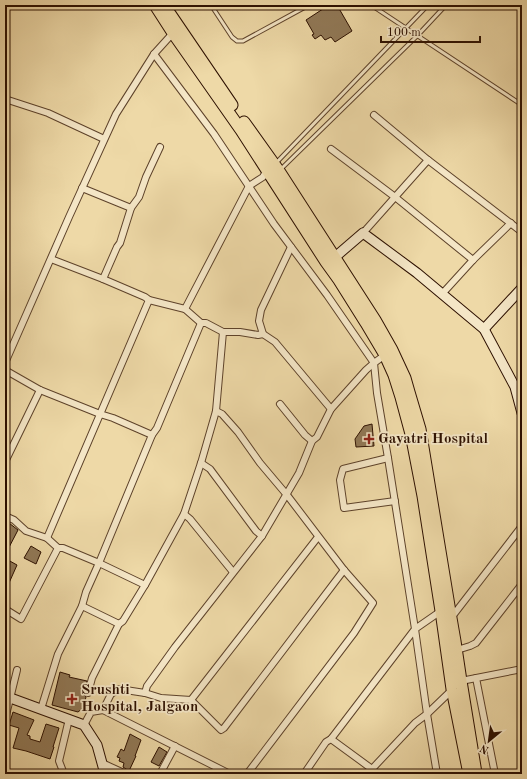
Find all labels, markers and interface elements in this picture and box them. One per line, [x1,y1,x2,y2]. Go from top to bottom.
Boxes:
scale bar [381,18,480,44]
text: 100 m [387,27,421,39]
place label: Gayatri Hospital [378,432,489,447]
marker: Gayatri Hospital [363,433,375,445]
place label: Srushti Hospital, Jalgaon [81,683,198,715]
marker: Srushti Hospital, Jalgaon [66,693,78,705]
north arrow [469,721,509,761]
text: N [478,741,491,755]

